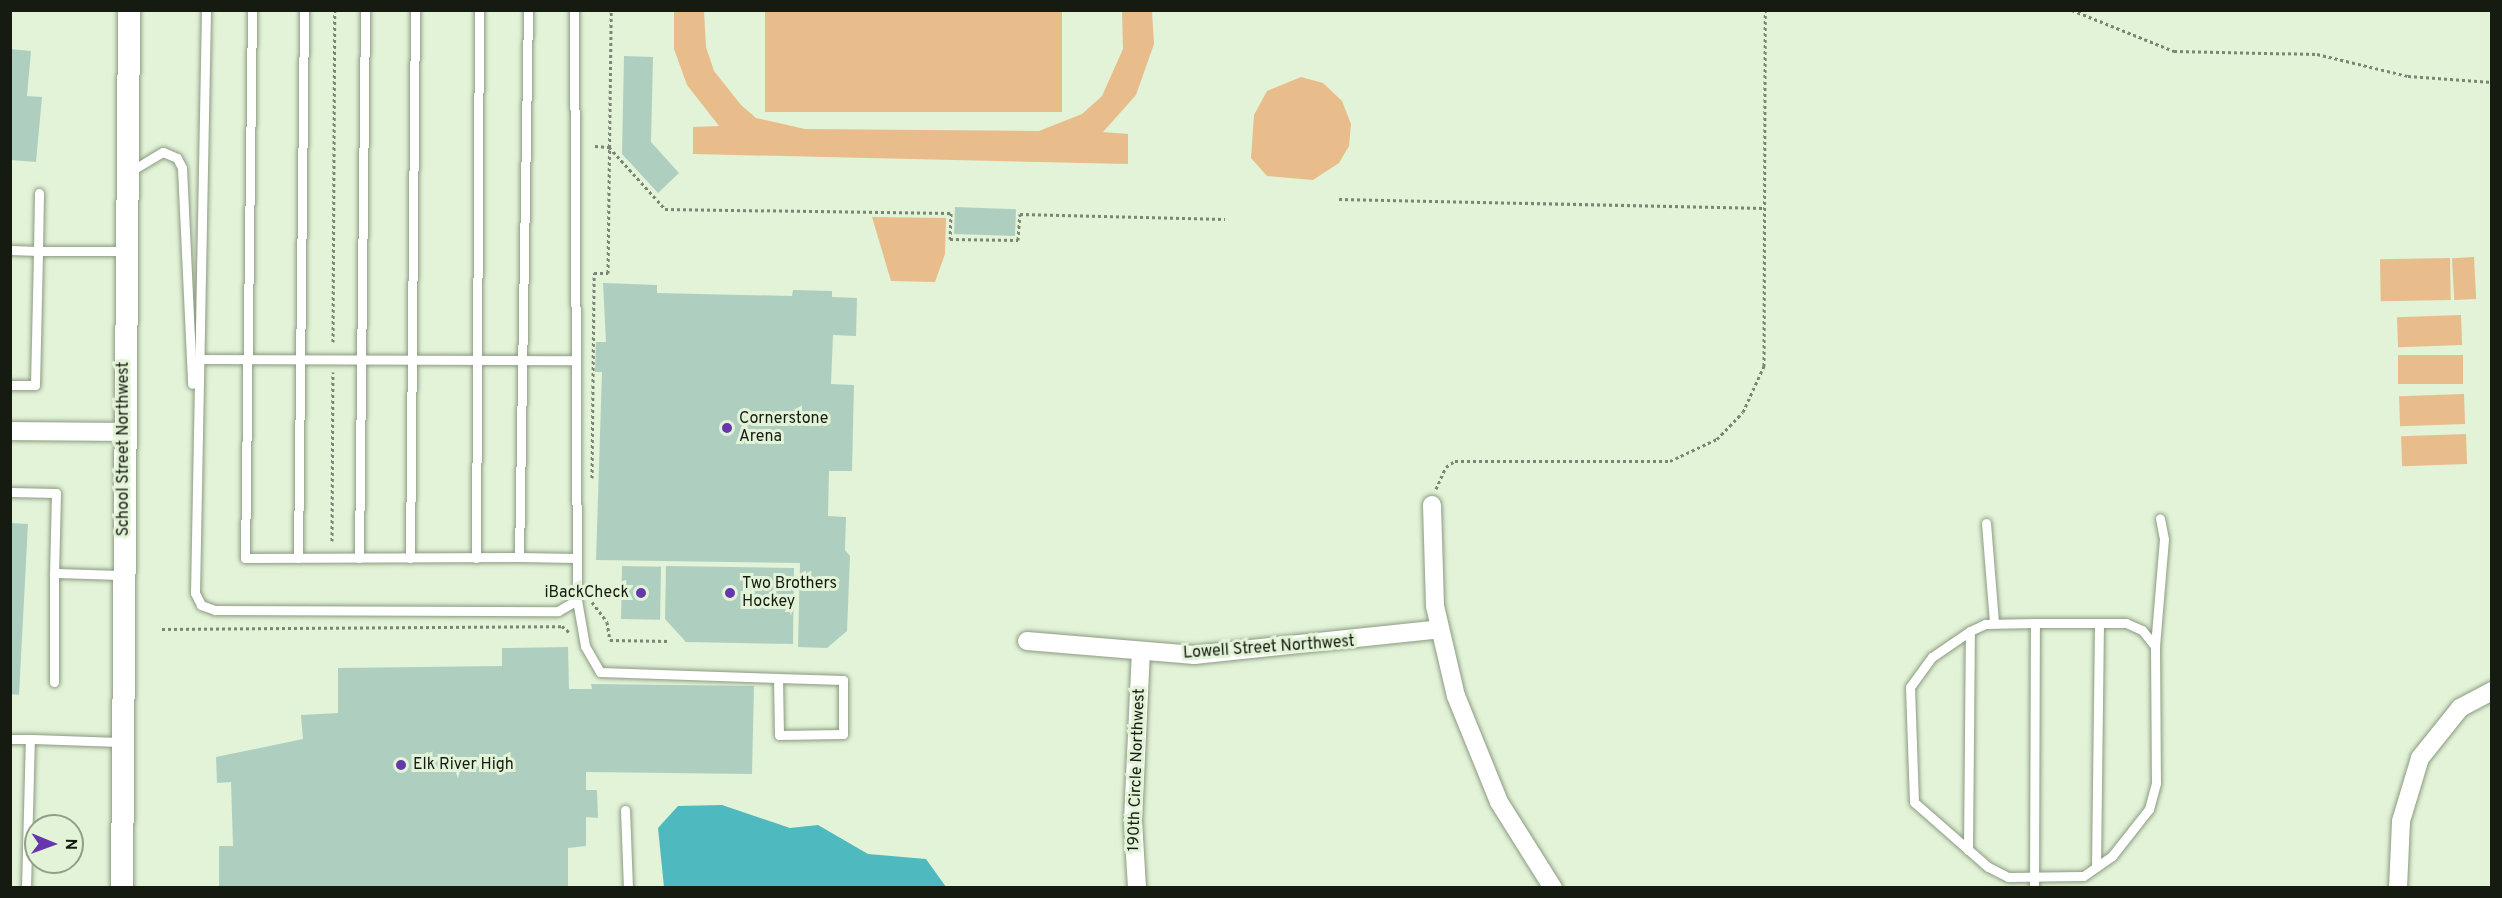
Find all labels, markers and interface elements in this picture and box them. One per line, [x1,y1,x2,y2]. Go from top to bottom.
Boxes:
street label: School Street Northwest [114,362,134,536]
place label: Cornerstone Arena [739,409,828,447]
marker: Cornerstone Arena [720,421,734,435]
place label: Two Brothers Hockey [742,574,837,612]
place label: iBackCheck [544,583,629,603]
marker: iBackCheck [634,586,648,600]
marker: Two Brothers Hockey [723,586,737,600]
street label: Lowell Street Northwest [1183,632,1355,664]
street label: 190th Circle Northwest [1125,688,1149,852]
place label: Elk River High [413,755,514,775]
marker: Elk River High [394,758,408,772]
north arrow [24,814,84,874]
text: N [60,838,80,850]

